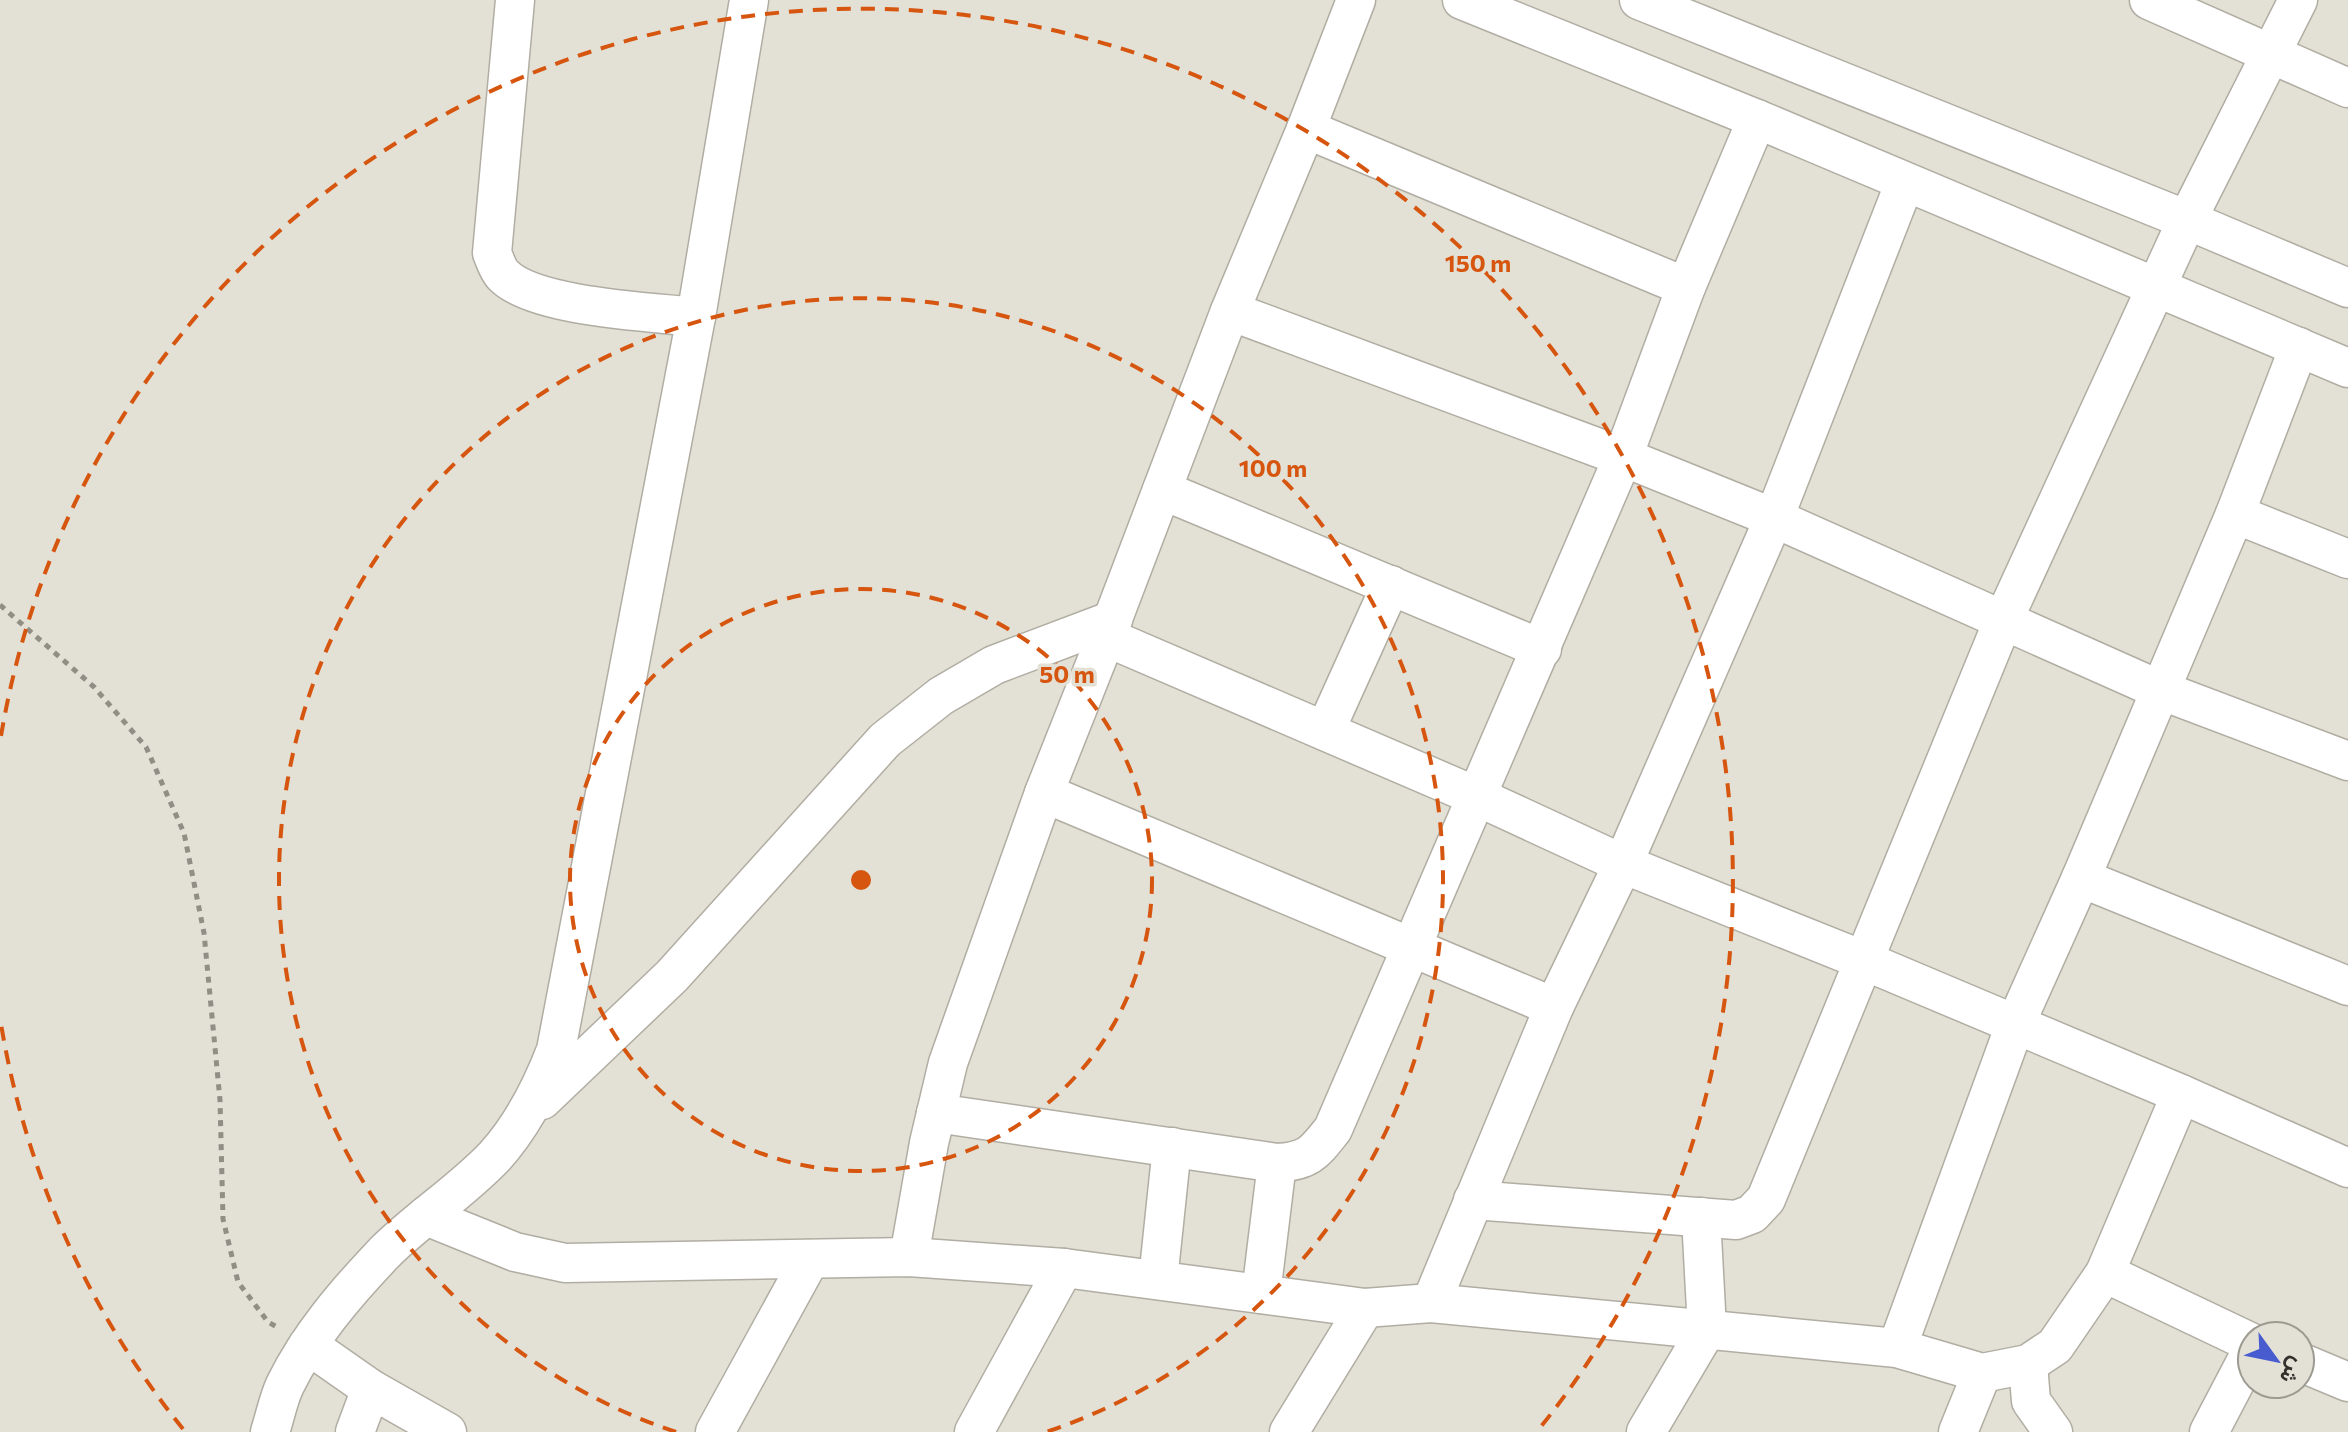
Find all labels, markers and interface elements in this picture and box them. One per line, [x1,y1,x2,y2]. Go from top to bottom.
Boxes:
text: 150 m [1445,248,1511,277]
text: 100 m [1239,453,1307,482]
text: 50 m [1039,659,1095,688]
centre of rings [847,866,875,894]
north arrow [2236,1320,2316,1400]
text: ش [2274,1352,2312,1390]

